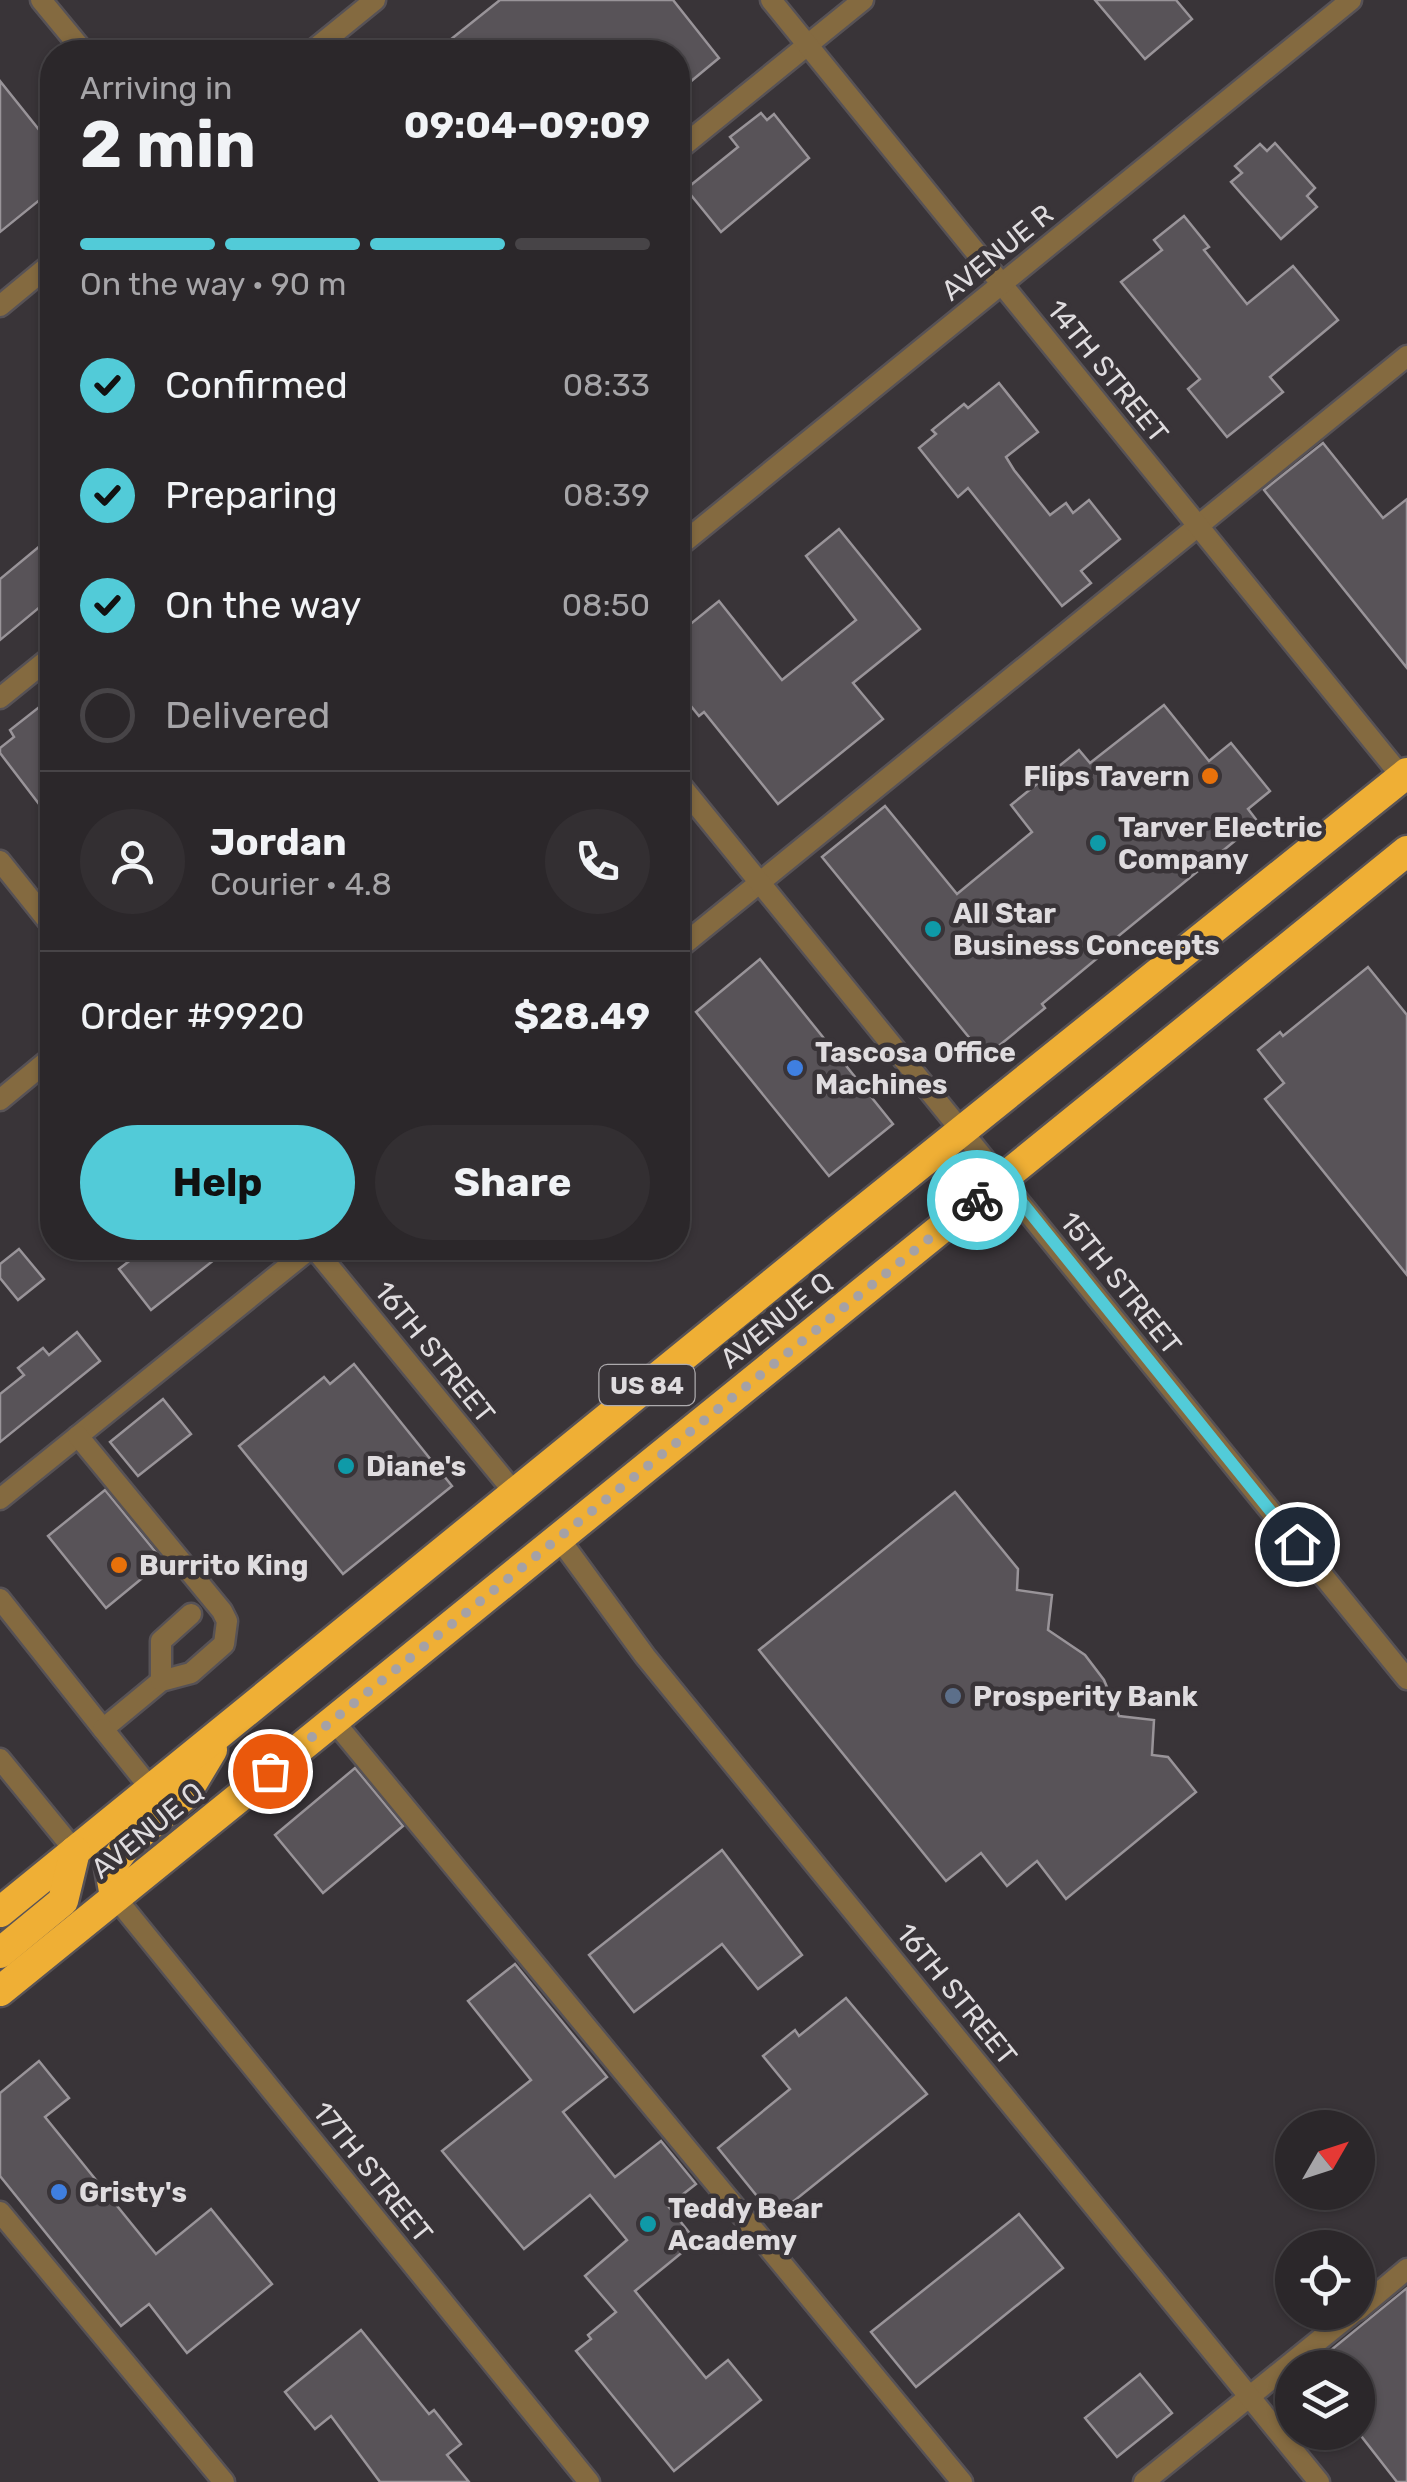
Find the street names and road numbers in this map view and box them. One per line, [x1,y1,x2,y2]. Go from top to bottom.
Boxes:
street label: AVENUE R [935,197,1060,307]
street label: 14TH STREET [1040,293,1175,449]
street label: 15TH STREET [1053,1205,1188,1361]
street label: AVENUE Q [714,1265,839,1376]
street label: 16TH STREET [367,1275,502,1430]
road number: US 84 [600,1365,694,1405]
street label: AVENUE Q [85,1775,210,1886]
street label: 16TH STREET [889,1917,1024,2072]
street label: 17TH STREET [306,2095,439,2249]

